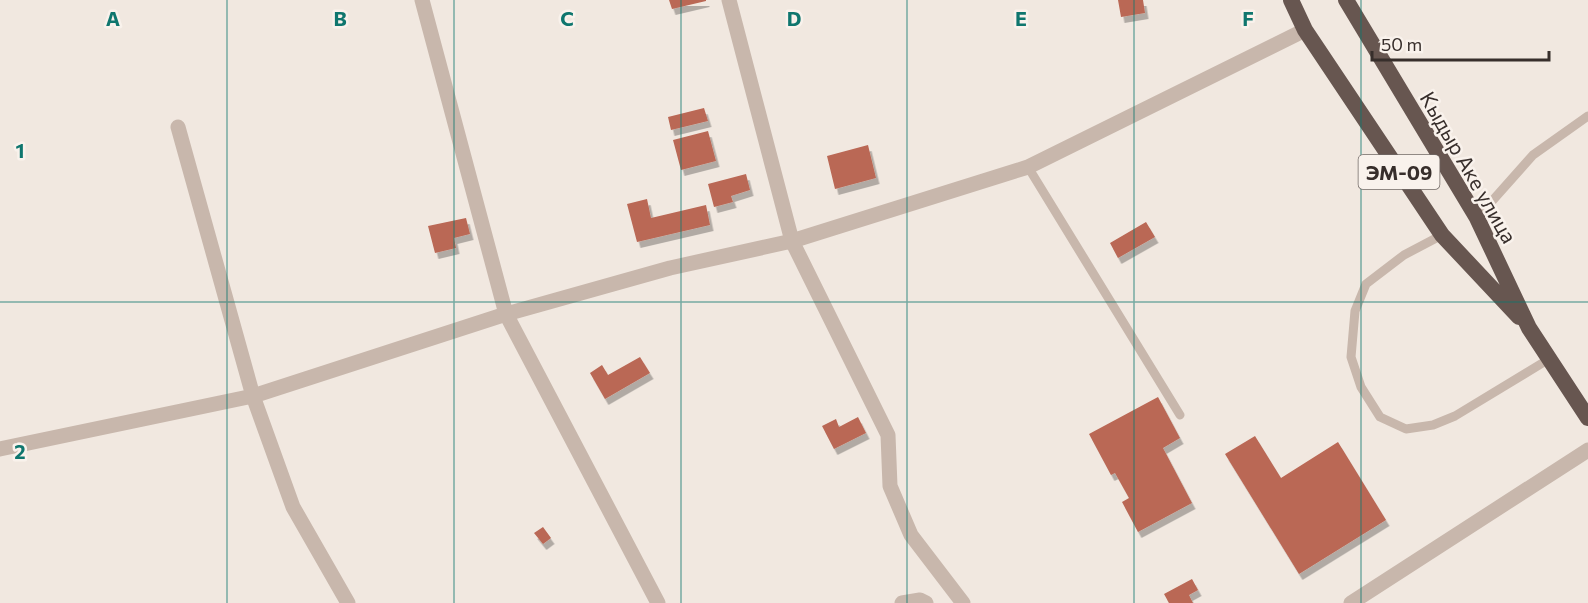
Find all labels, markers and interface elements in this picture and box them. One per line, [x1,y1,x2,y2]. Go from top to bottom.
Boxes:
text: A [106,6,120,30]
text: B [333,6,347,30]
text: C [560,6,574,30]
text: D [787,6,801,30]
text: E [1015,6,1027,30]
text: F [1242,6,1254,30]
scale bar [1372,24,1549,62]
text: 50 m [1381,33,1422,55]
street label: Кыдыр Аке улица [1415,87,1523,247]
text: 1 [15,138,25,162]
road number: ЭМ-09 [1358,155,1440,189]
text: 2 [14,439,26,463]

